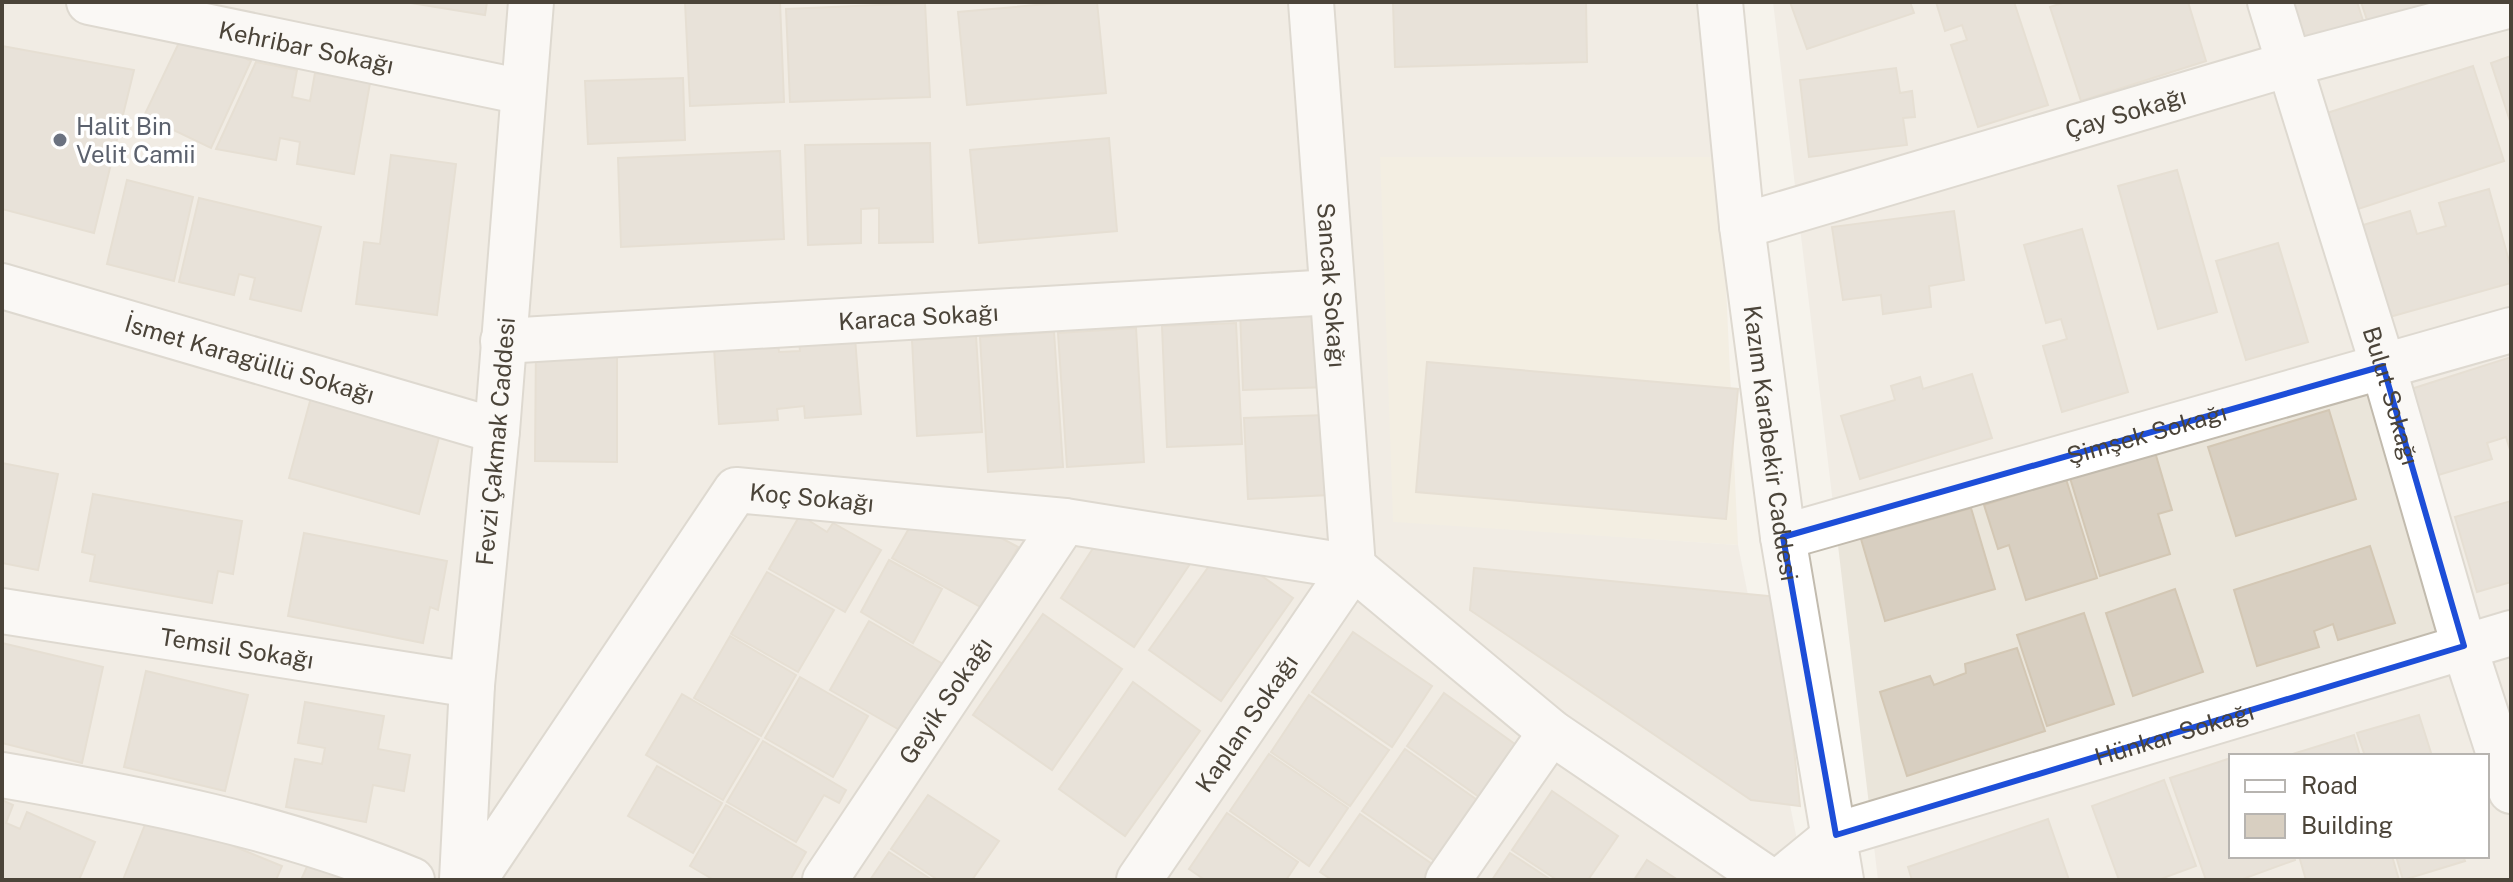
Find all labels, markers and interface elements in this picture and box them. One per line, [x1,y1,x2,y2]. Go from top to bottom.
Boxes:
street label: Kehribar Sokağı [216,15,396,79]
street label: Çay Sokağı [2062,81,2189,144]
place label: Halit Bin Velit Camii [76,112,195,168]
marker: Halit Bin Velit Camii [51,131,69,149]
street label: Sancak Sokağı [1312,202,1352,369]
street label: Karaca Sokağı [837,298,999,335]
street label: Kazım Karabekir Caddesi [1739,303,1804,583]
street label: İsmet Karagüllü Sokağı [121,309,378,408]
street label: Fevzi Çakmak Caddesi [470,316,520,567]
street label: Bulut Sokağı [2358,323,2425,468]
street label: Şimşek Sokağı [2064,398,2230,470]
street label: Koç Sokağı [748,477,875,517]
street label: Temsil Sokağı [158,622,316,674]
street label: Geyik Sokağı [893,632,997,769]
street label: Kaplan Sokağı [1189,649,1303,797]
street label: Hünkar Sokağı [2091,697,2257,771]
legend [2229,754,2489,858]
text: Road [2301,771,2358,799]
text: Building [2301,811,2393,839]

